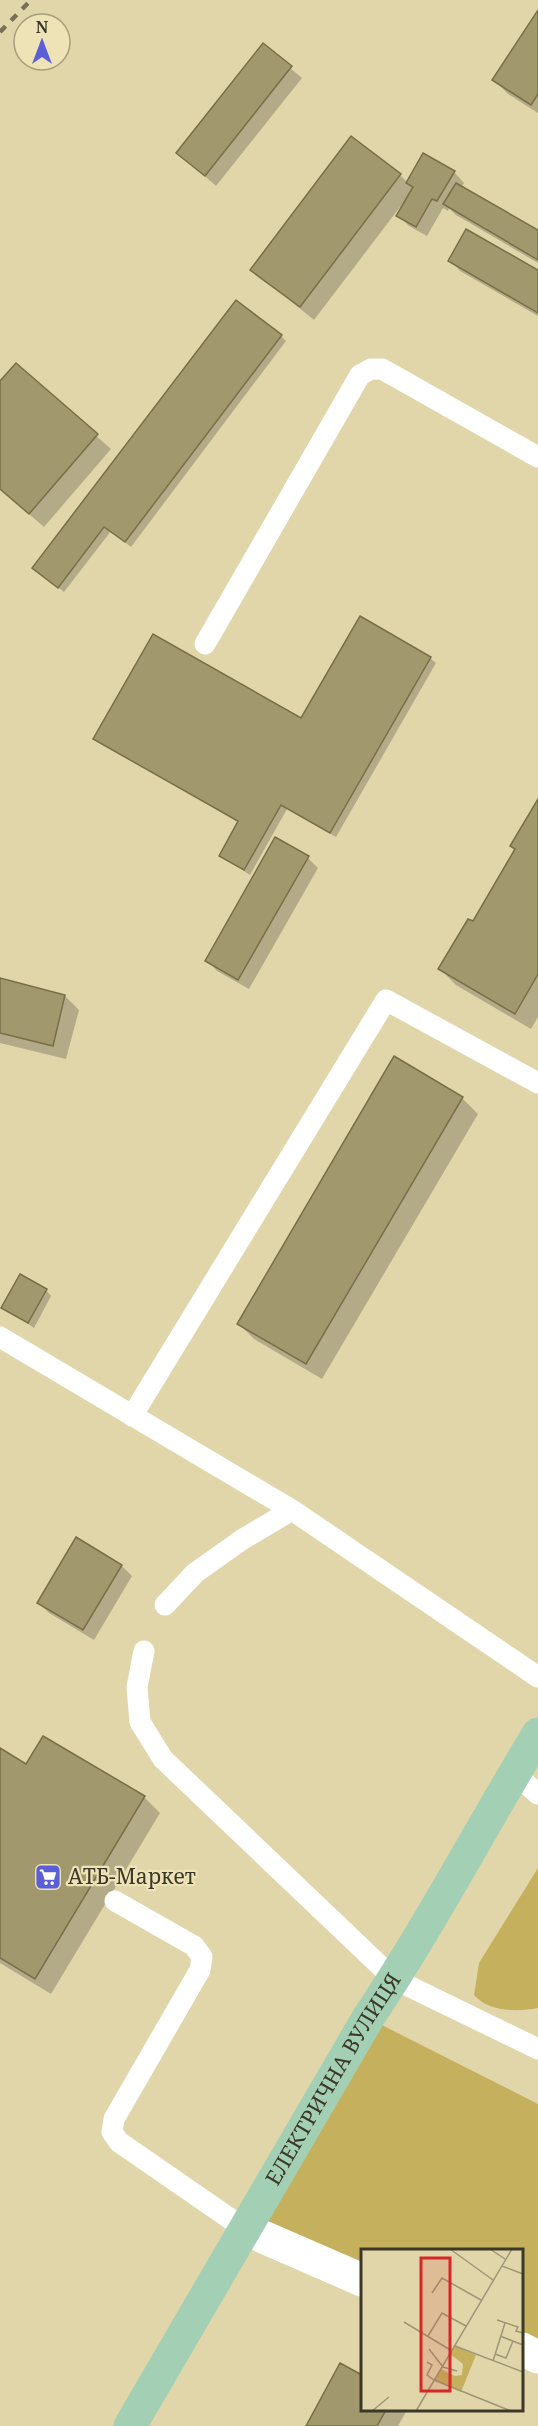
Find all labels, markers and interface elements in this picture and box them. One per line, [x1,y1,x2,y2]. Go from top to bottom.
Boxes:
north arrow [12,12,72,72]
text: N [36,16,49,38]
supermarket icon: АТБ-Маркет [33,1862,63,1892]
place label: АТБ-Маркет [68,1862,196,1890]
street label: ЕЛЕКТРИЧНА ВУЛИЦЯ [259,1967,407,2190]
inset map [361,2249,523,2411]

